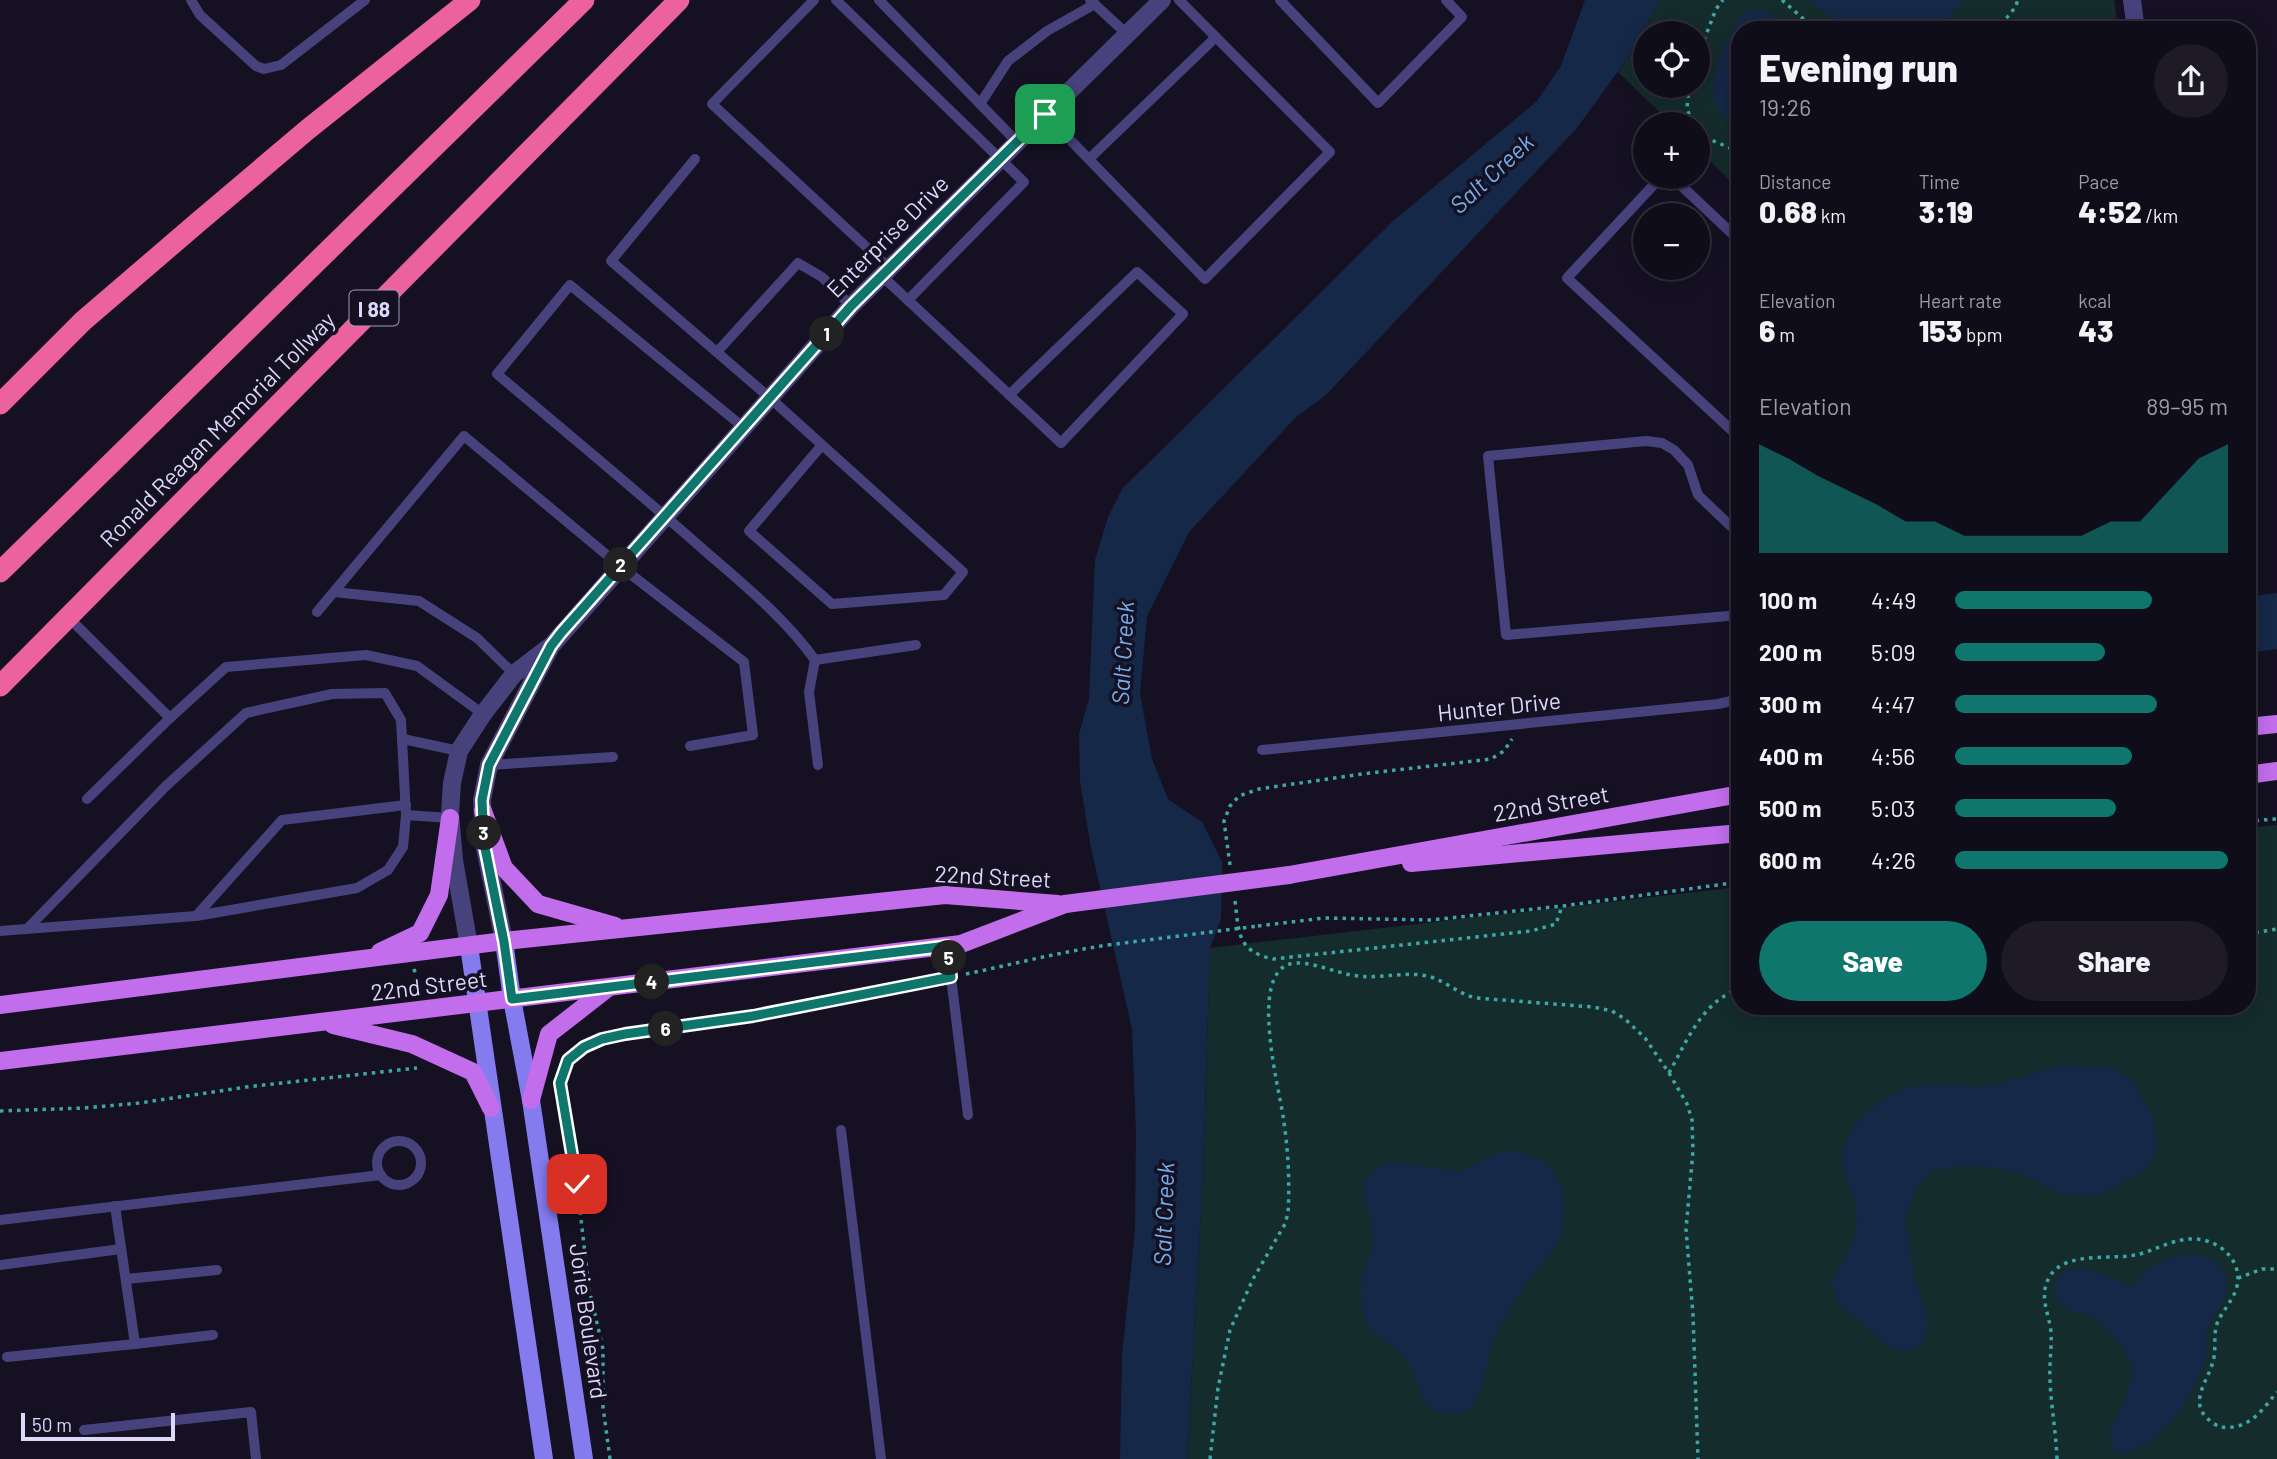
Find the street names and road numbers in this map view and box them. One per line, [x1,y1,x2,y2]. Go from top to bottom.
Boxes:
street label: Enterprise Drive [820,169,954,303]
road number: I 88 [350,290,398,326]
street label: Ronald Reagan Memorial Tollway [94,305,341,552]
street label: Hunter Drive [1436,686,1562,726]
street label: 22nd Street [1491,779,1611,827]
street label: 22nd Street [934,859,1052,893]
street label: 22nd Street [369,964,489,1006]
street label: Jorie Boulevard [564,1241,614,1401]

